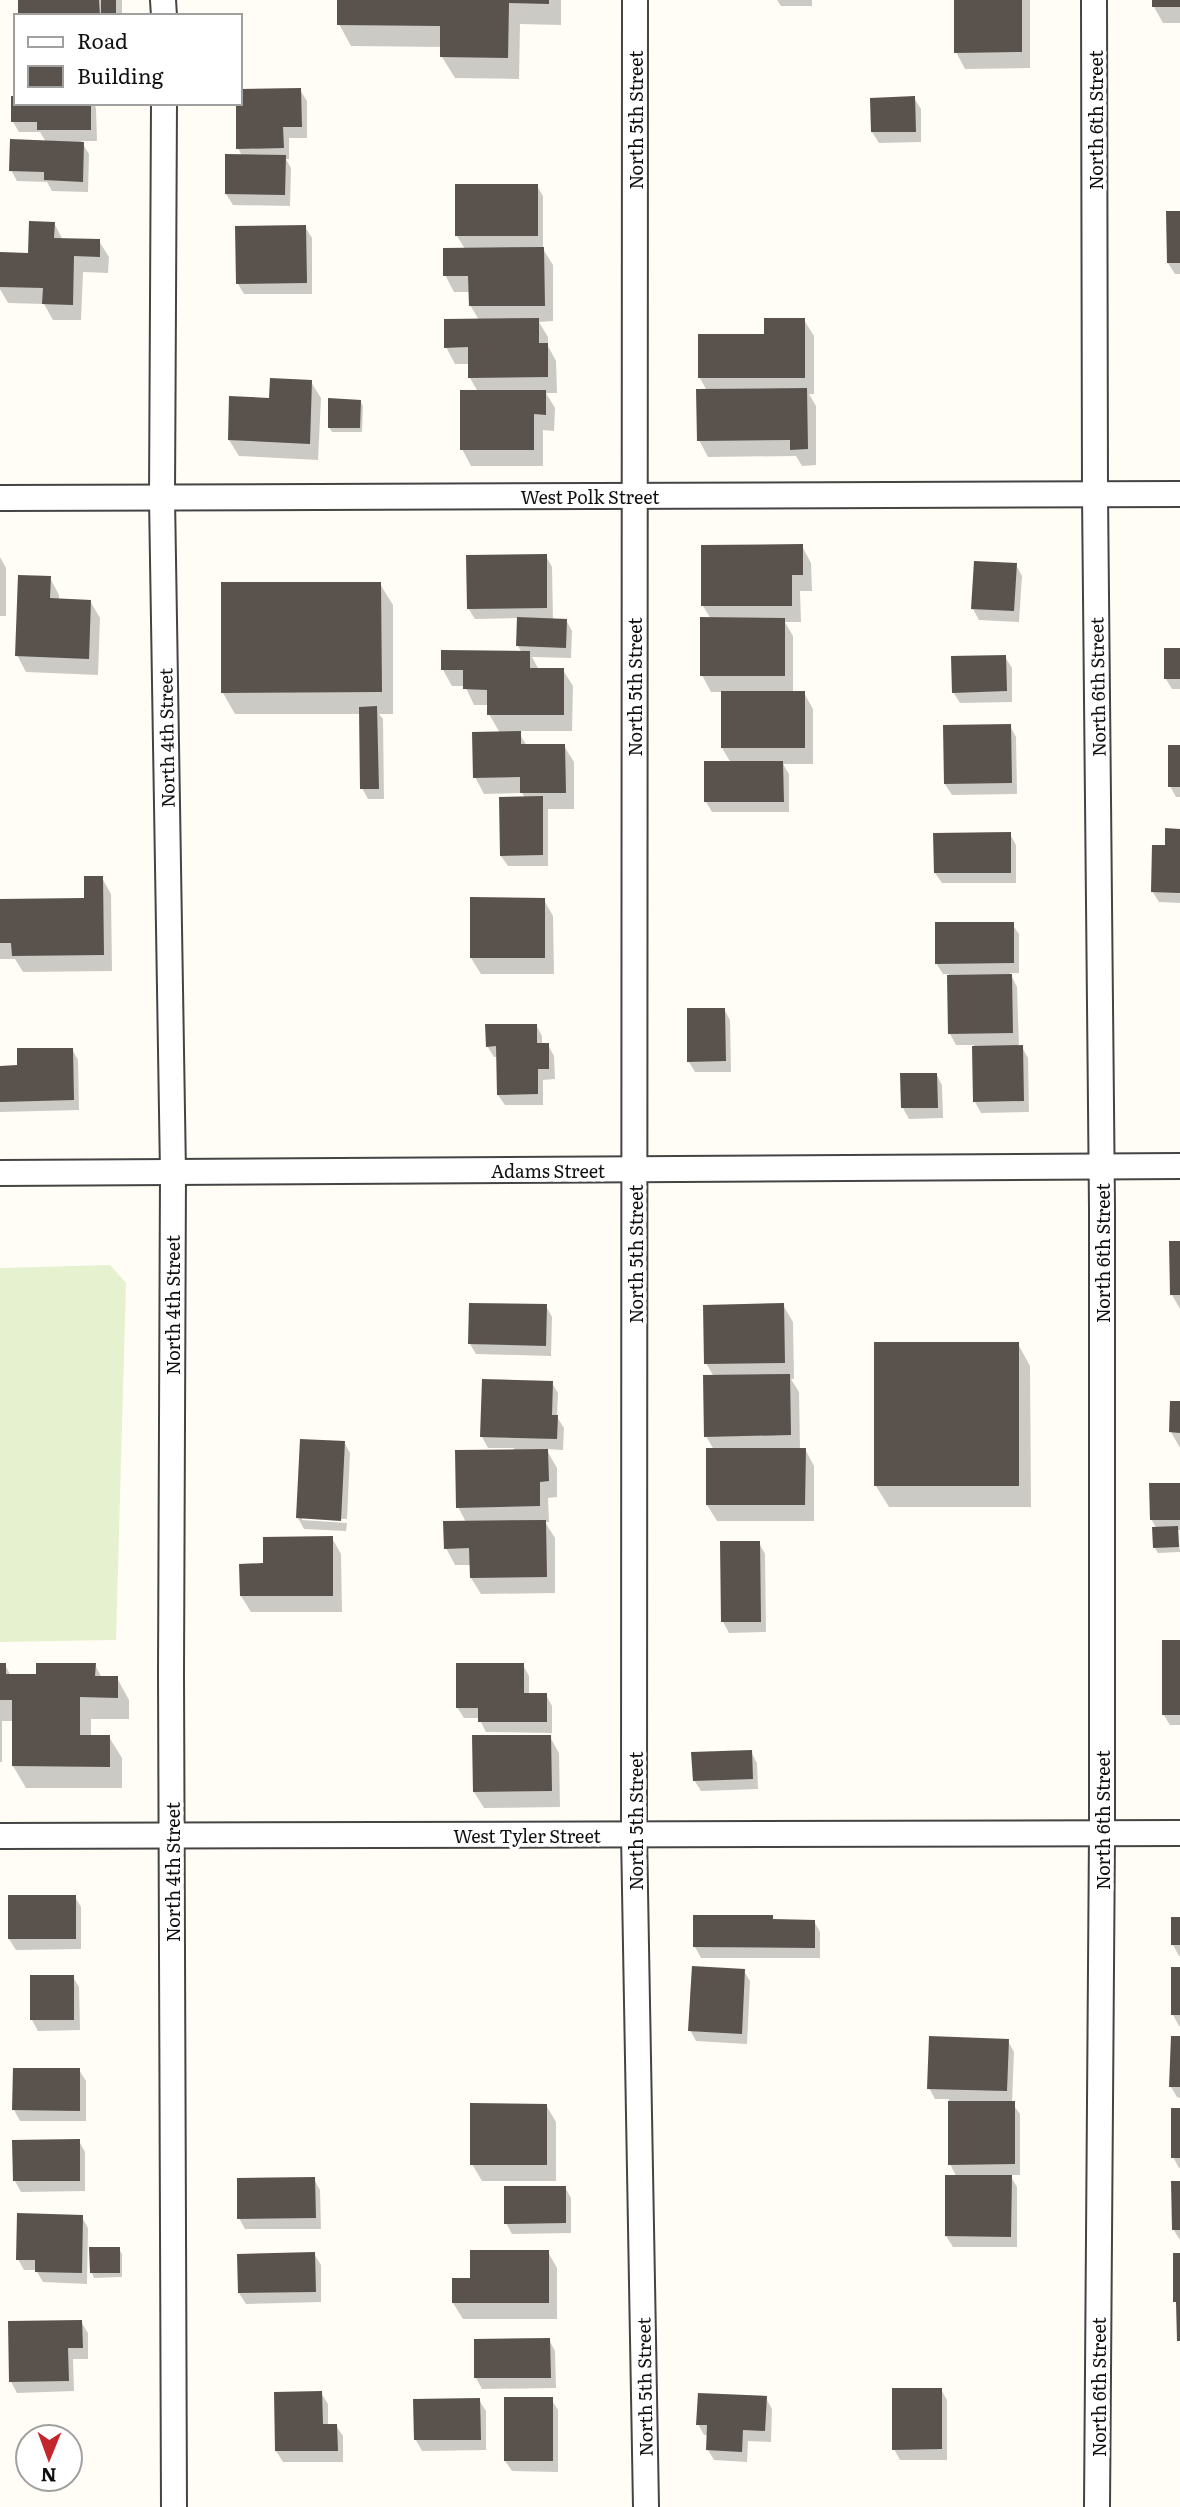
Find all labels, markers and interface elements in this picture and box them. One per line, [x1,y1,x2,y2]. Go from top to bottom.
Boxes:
legend [14,14,242,105]
text: Road [77,24,128,55]
street label: North 6th Street [1082,49,1109,190]
street label: North 5th Street [622,50,649,190]
text: Building [77,59,164,90]
street label: West Polk Street [520,483,660,510]
street label: North 6th Street [1082,616,1112,757]
street label: North 5th Street [621,617,648,757]
street label: North 4th Street [151,667,181,808]
street label: Adams Street [491,1157,606,1184]
street label: North 6th Street [1089,1182,1116,1323]
street label: North 5th Street [622,1184,649,1324]
street label: North 4th Street [159,1234,186,1375]
street label: North 6th Street [1089,1749,1116,1890]
street label: North 5th Street [622,1751,649,1891]
street label: North 4th Street [159,1801,186,1942]
street label: West Tyler Street [453,1822,601,1849]
street label: North 5th Street [629,2316,659,2457]
street label: North 6th Street [1085,2316,1112,2457]
north arrow [14,2423,84,2493]
text: N [40,2462,57,2490]

